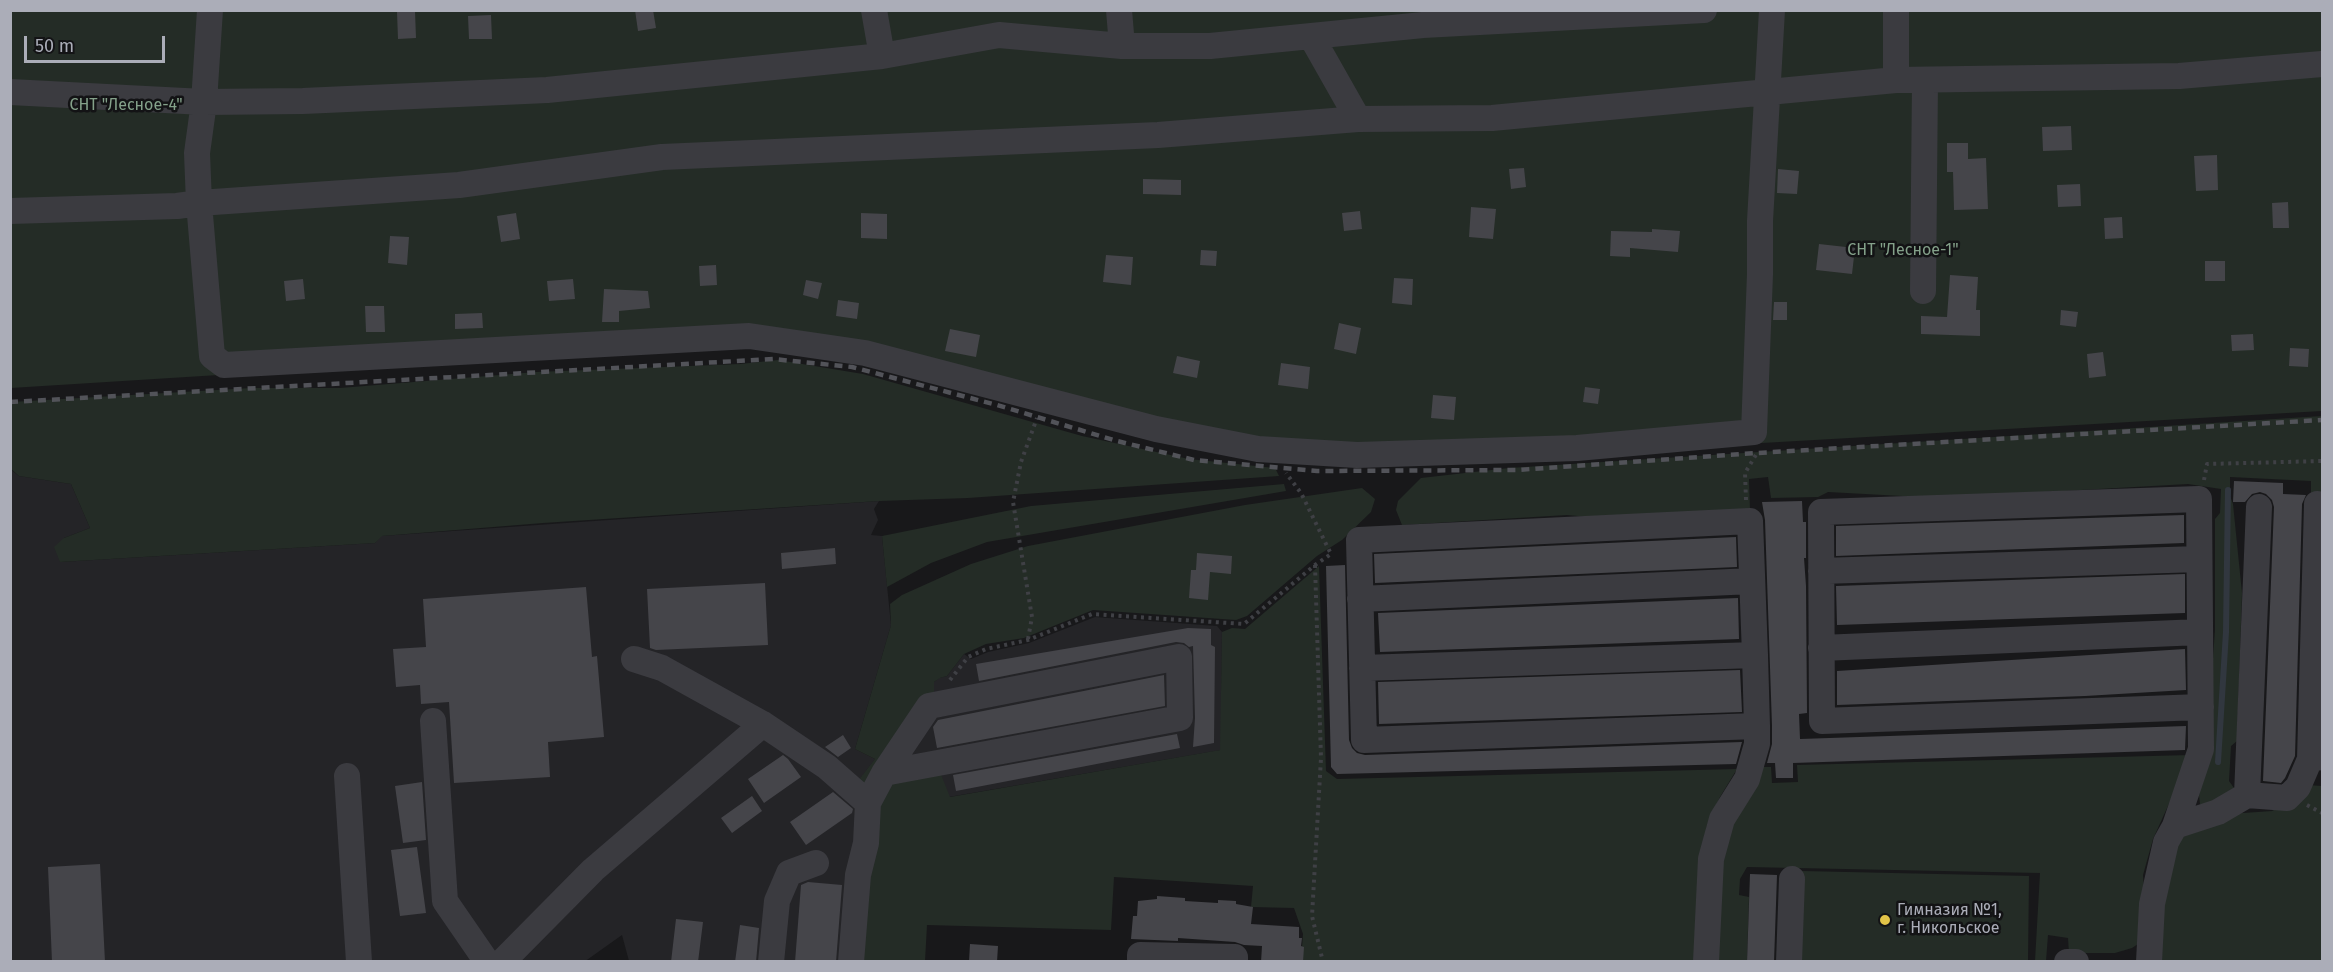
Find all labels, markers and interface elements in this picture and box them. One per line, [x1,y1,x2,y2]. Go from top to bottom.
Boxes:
scale bar [27,24,168,62]
text: 50 m [35,35,74,57]
park label: СНТ "Лесное-4" [69,96,183,116]
park label: СНТ "Лесное-1" [1847,241,1959,261]
place label: Гимназия №1, г. Никольское [1897,901,2002,939]
marker: Гимназия №1, г. Никольское [1878,913,1892,927]

